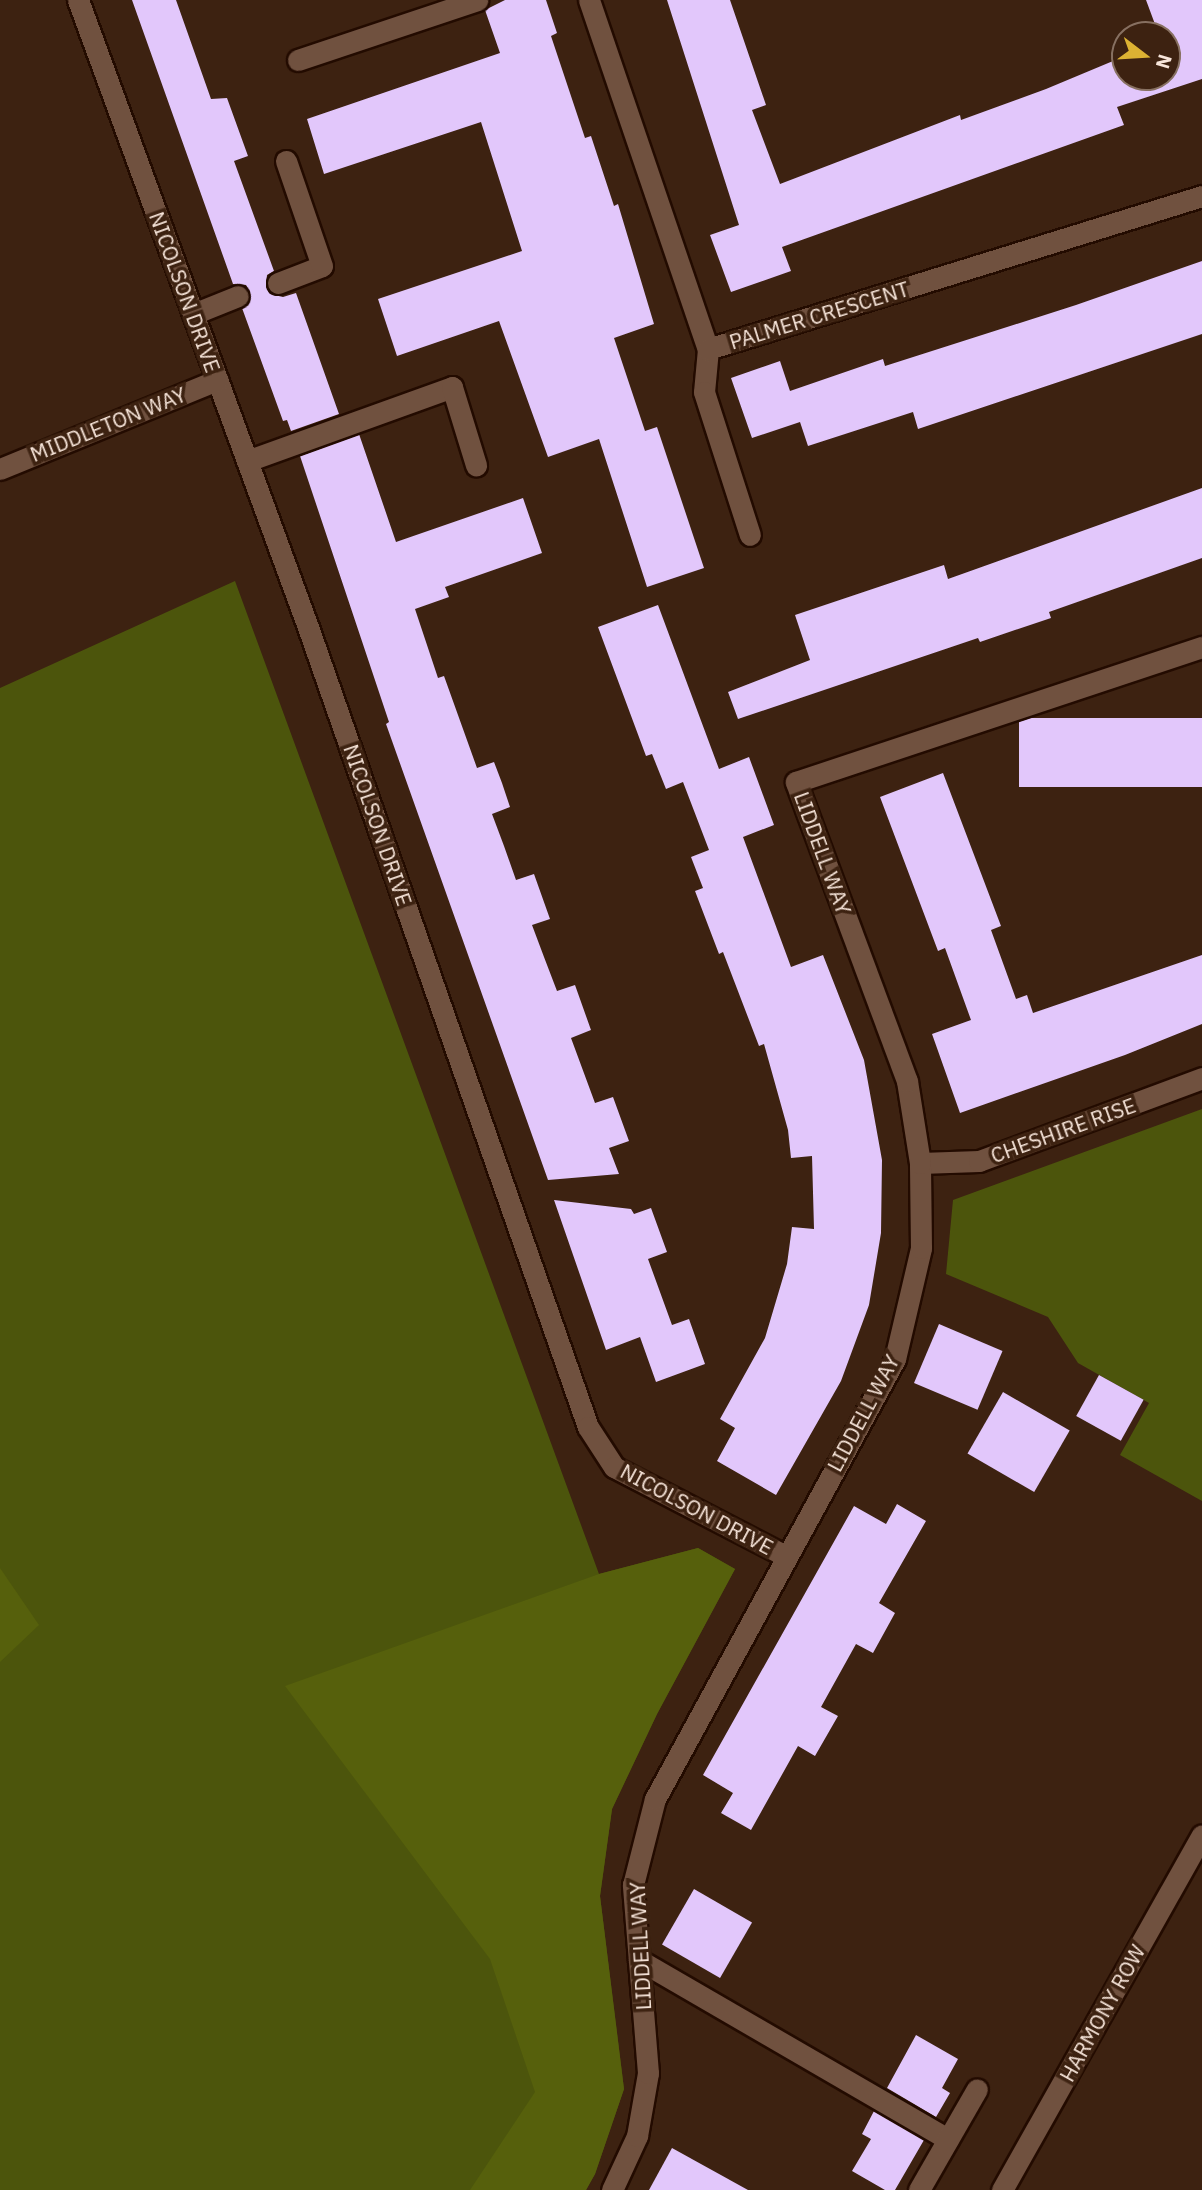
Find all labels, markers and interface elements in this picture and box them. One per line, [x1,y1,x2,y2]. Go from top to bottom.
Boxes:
north arrow [1111,21,1181,91]
text: N [1151,51,1178,72]
street label: NICOLSON DRIVE [144,208,226,376]
street label: PALMER CRESCENT [726,276,912,354]
street label: MIDDLETON WAY [26,381,190,467]
street label: NICOLSON DRIVE [339,741,417,909]
street label: LIDDELL WAY [789,788,857,918]
street label: CHESHIRE RISE [987,1092,1139,1168]
street label: LIDDELL WAY [822,1350,904,1476]
street label: NICOLSON DRIVE [616,1458,778,1560]
street label: LIDDELL WAY [624,1881,656,2011]
street label: HARMONY ROW [1054,1940,1150,2086]

